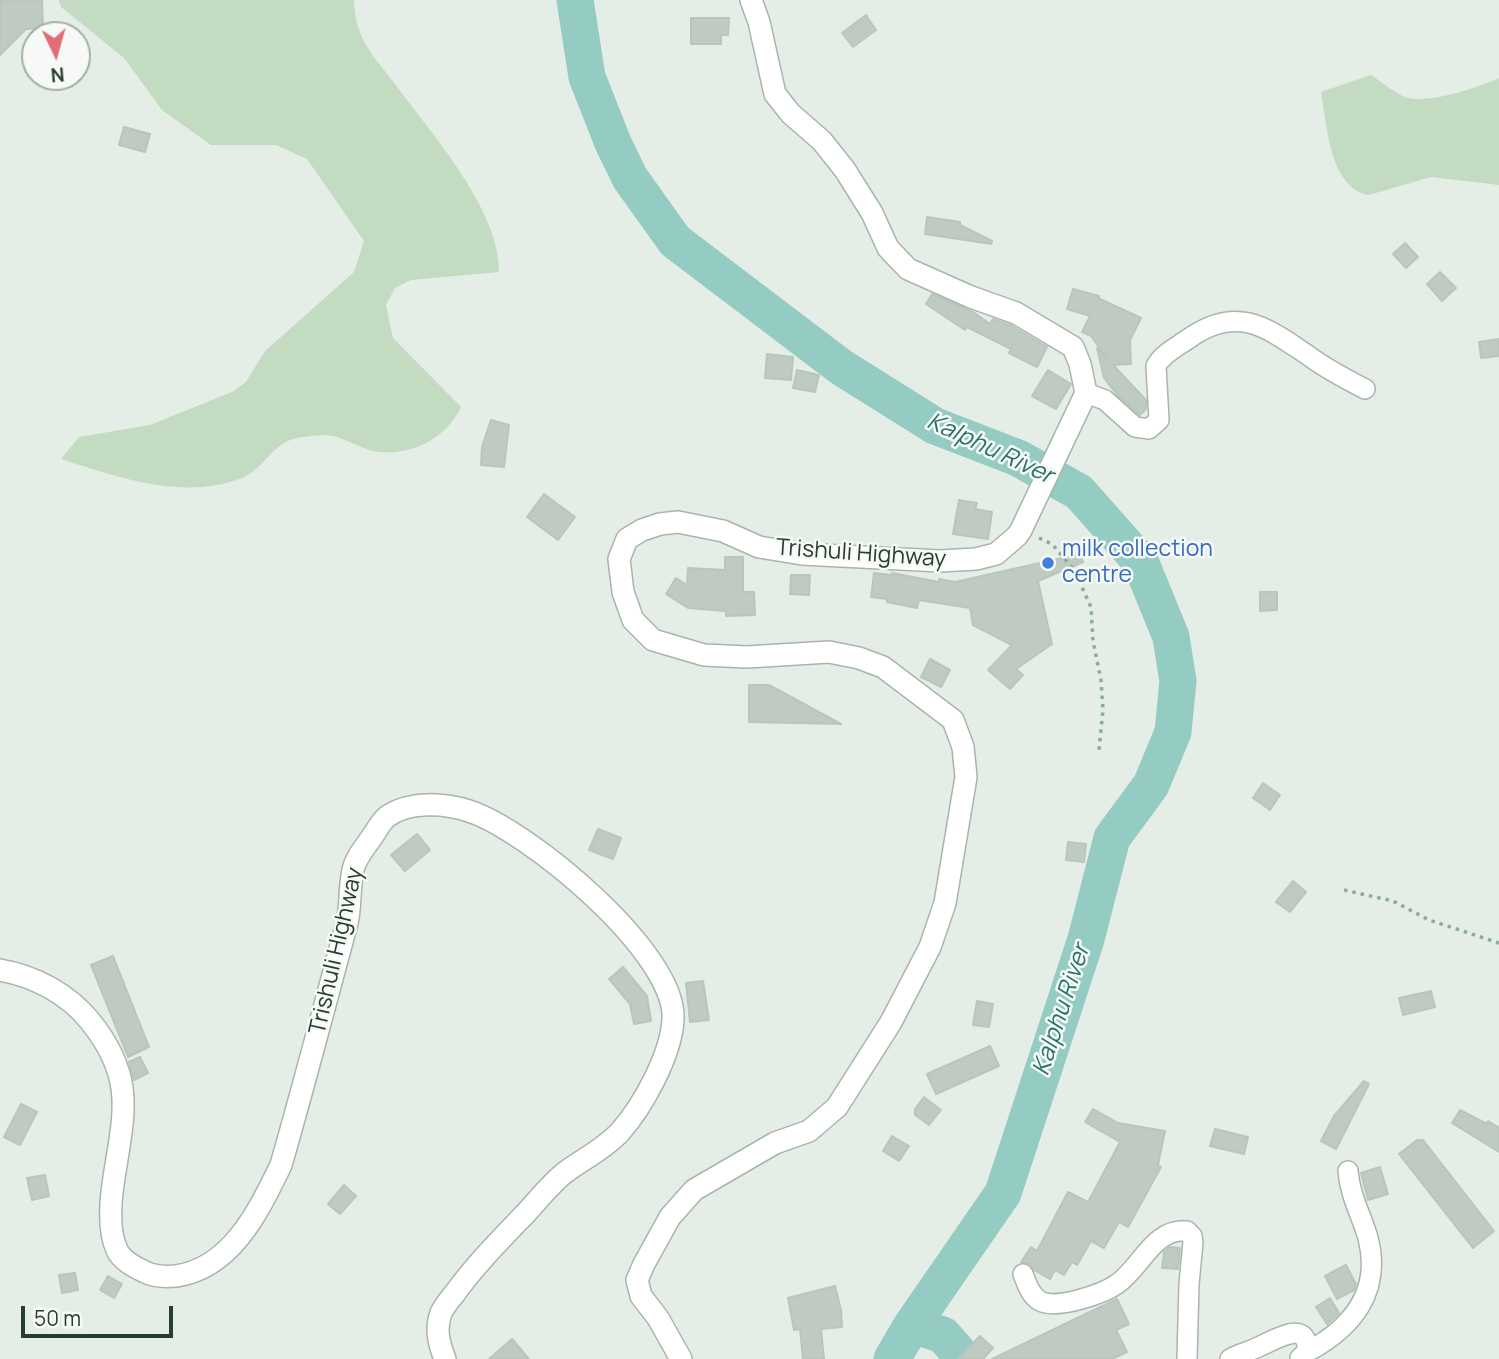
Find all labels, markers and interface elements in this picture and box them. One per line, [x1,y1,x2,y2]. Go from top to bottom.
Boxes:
north arrow [21,21,91,91]
text: N [50,61,66,88]
water label: Kalphu River [922,407,1058,491]
street label: Trishuli Highway [775,534,947,574]
place label: milk collection centre [1062,536,1213,590]
marker: milk collection centre [1040,555,1056,571]
street label: Trishuli Highway [304,865,370,1037]
water label: Kalphu River [1027,941,1097,1079]
scale bar [24,1292,177,1336]
text: 50 m [34,1304,81,1332]

